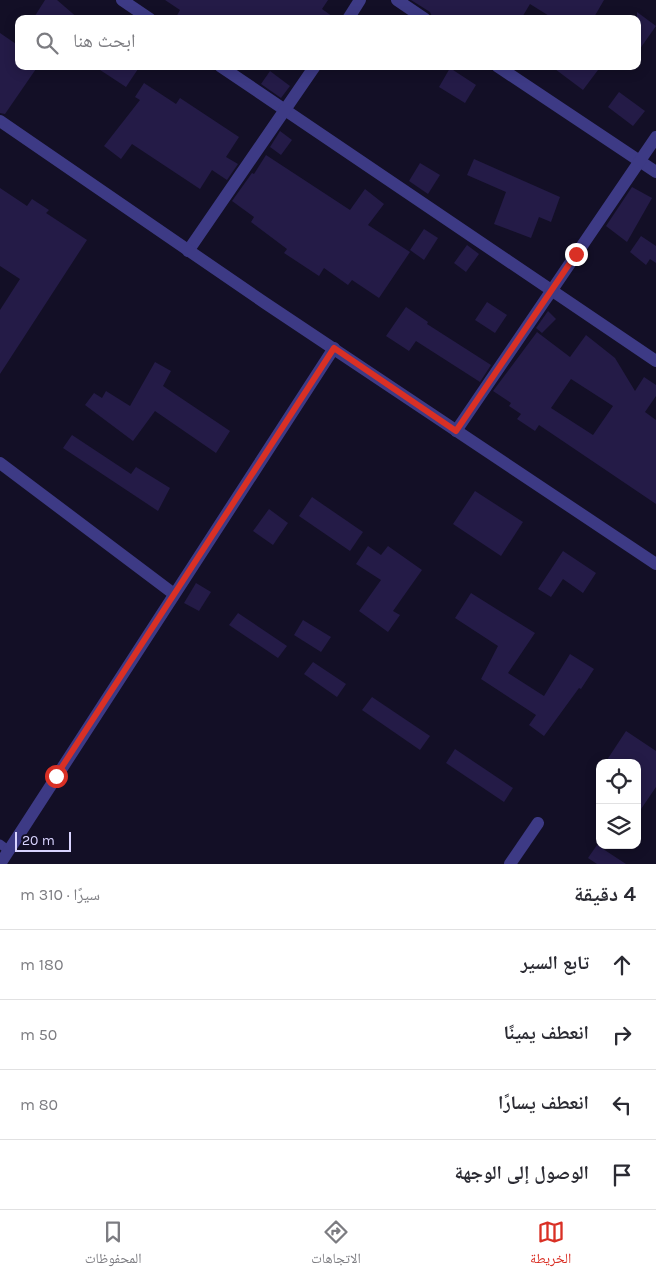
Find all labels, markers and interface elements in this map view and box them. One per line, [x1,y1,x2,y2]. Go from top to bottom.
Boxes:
search box [15,15,641,70]
icon: search [33,29,61,57]
text: ابحث هنا [73,30,135,52]
route end [565,243,588,266]
map controls [596,759,641,849]
button: locate [596,759,641,804]
route start [45,765,68,788]
button: layers [596,804,641,849]
scale bar [15,829,71,852]
text: 20 m [22,832,55,849]
text: 4 دقيقة [574,882,636,906]
text: سيرًا · 310 m [20,885,100,904]
icon: ahead [608,951,636,979]
text: تابع السير [521,952,589,974]
text: 180 m [20,955,63,974]
icon: right [608,1021,636,1049]
text: انعطف يمينًا [504,1022,589,1044]
text: 50 m [20,1025,57,1044]
icon: left [608,1091,636,1119]
text: انعطف يسارًا [498,1092,589,1114]
text: 80 m [20,1095,58,1114]
icon: arrive [608,1161,636,1189]
text: الوصول إلى الوجهة [454,1162,589,1184]
tab: المحفوظات [85,1218,142,1272]
tab: الاتجاهات [311,1218,361,1272]
tab: الخريطة [530,1218,571,1272]

